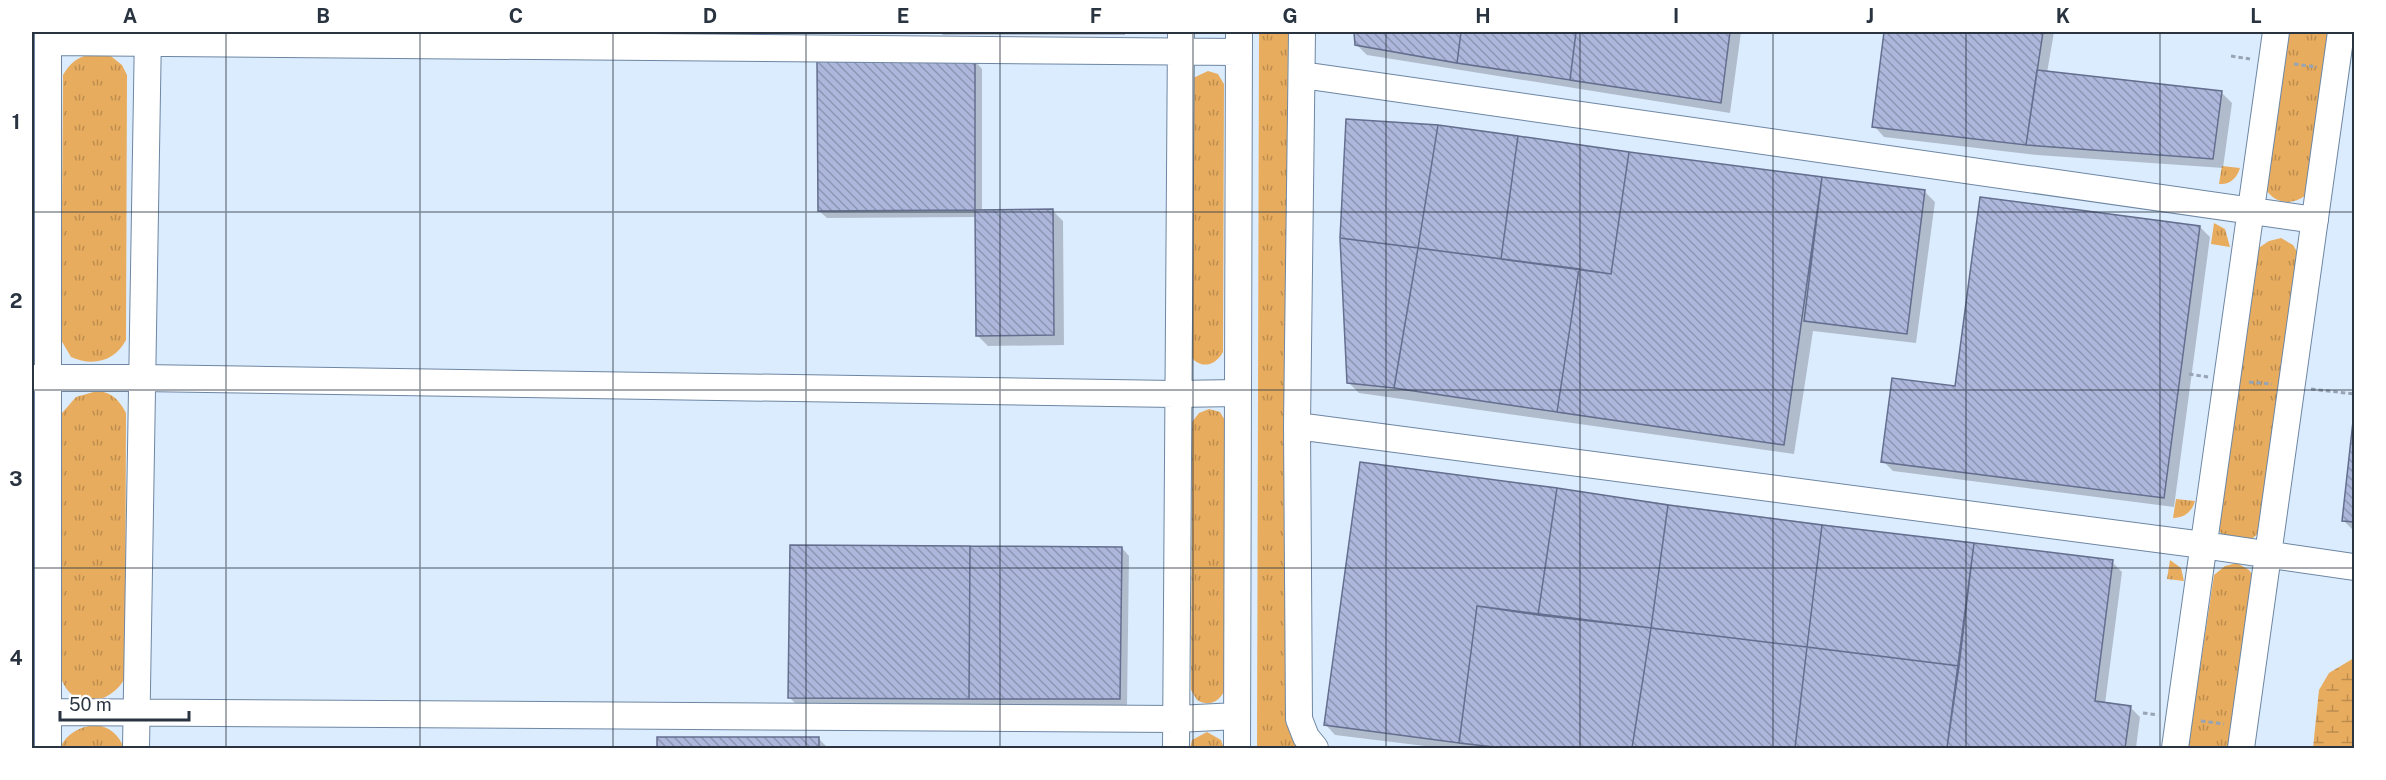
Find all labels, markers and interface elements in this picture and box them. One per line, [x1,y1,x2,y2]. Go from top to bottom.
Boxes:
text: A [123,4,137,28]
text: B [316,4,330,28]
text: C [509,4,523,28]
text: D [703,4,717,28]
text: E [897,4,909,28]
text: F [1090,4,1102,28]
text: G [1282,4,1298,28]
text: H [1475,4,1491,28]
text: I [1673,4,1679,28]
text: J [1866,4,1874,28]
text: K [2056,4,2070,28]
text: L [2250,4,2262,28]
text: 1 [12,110,20,134]
text: 2 [10,289,22,313]
text: 3 [9,467,23,491]
text: 4 [9,646,23,670]
scale bar [60,684,189,722]
text: 50 m [69,694,112,715]

